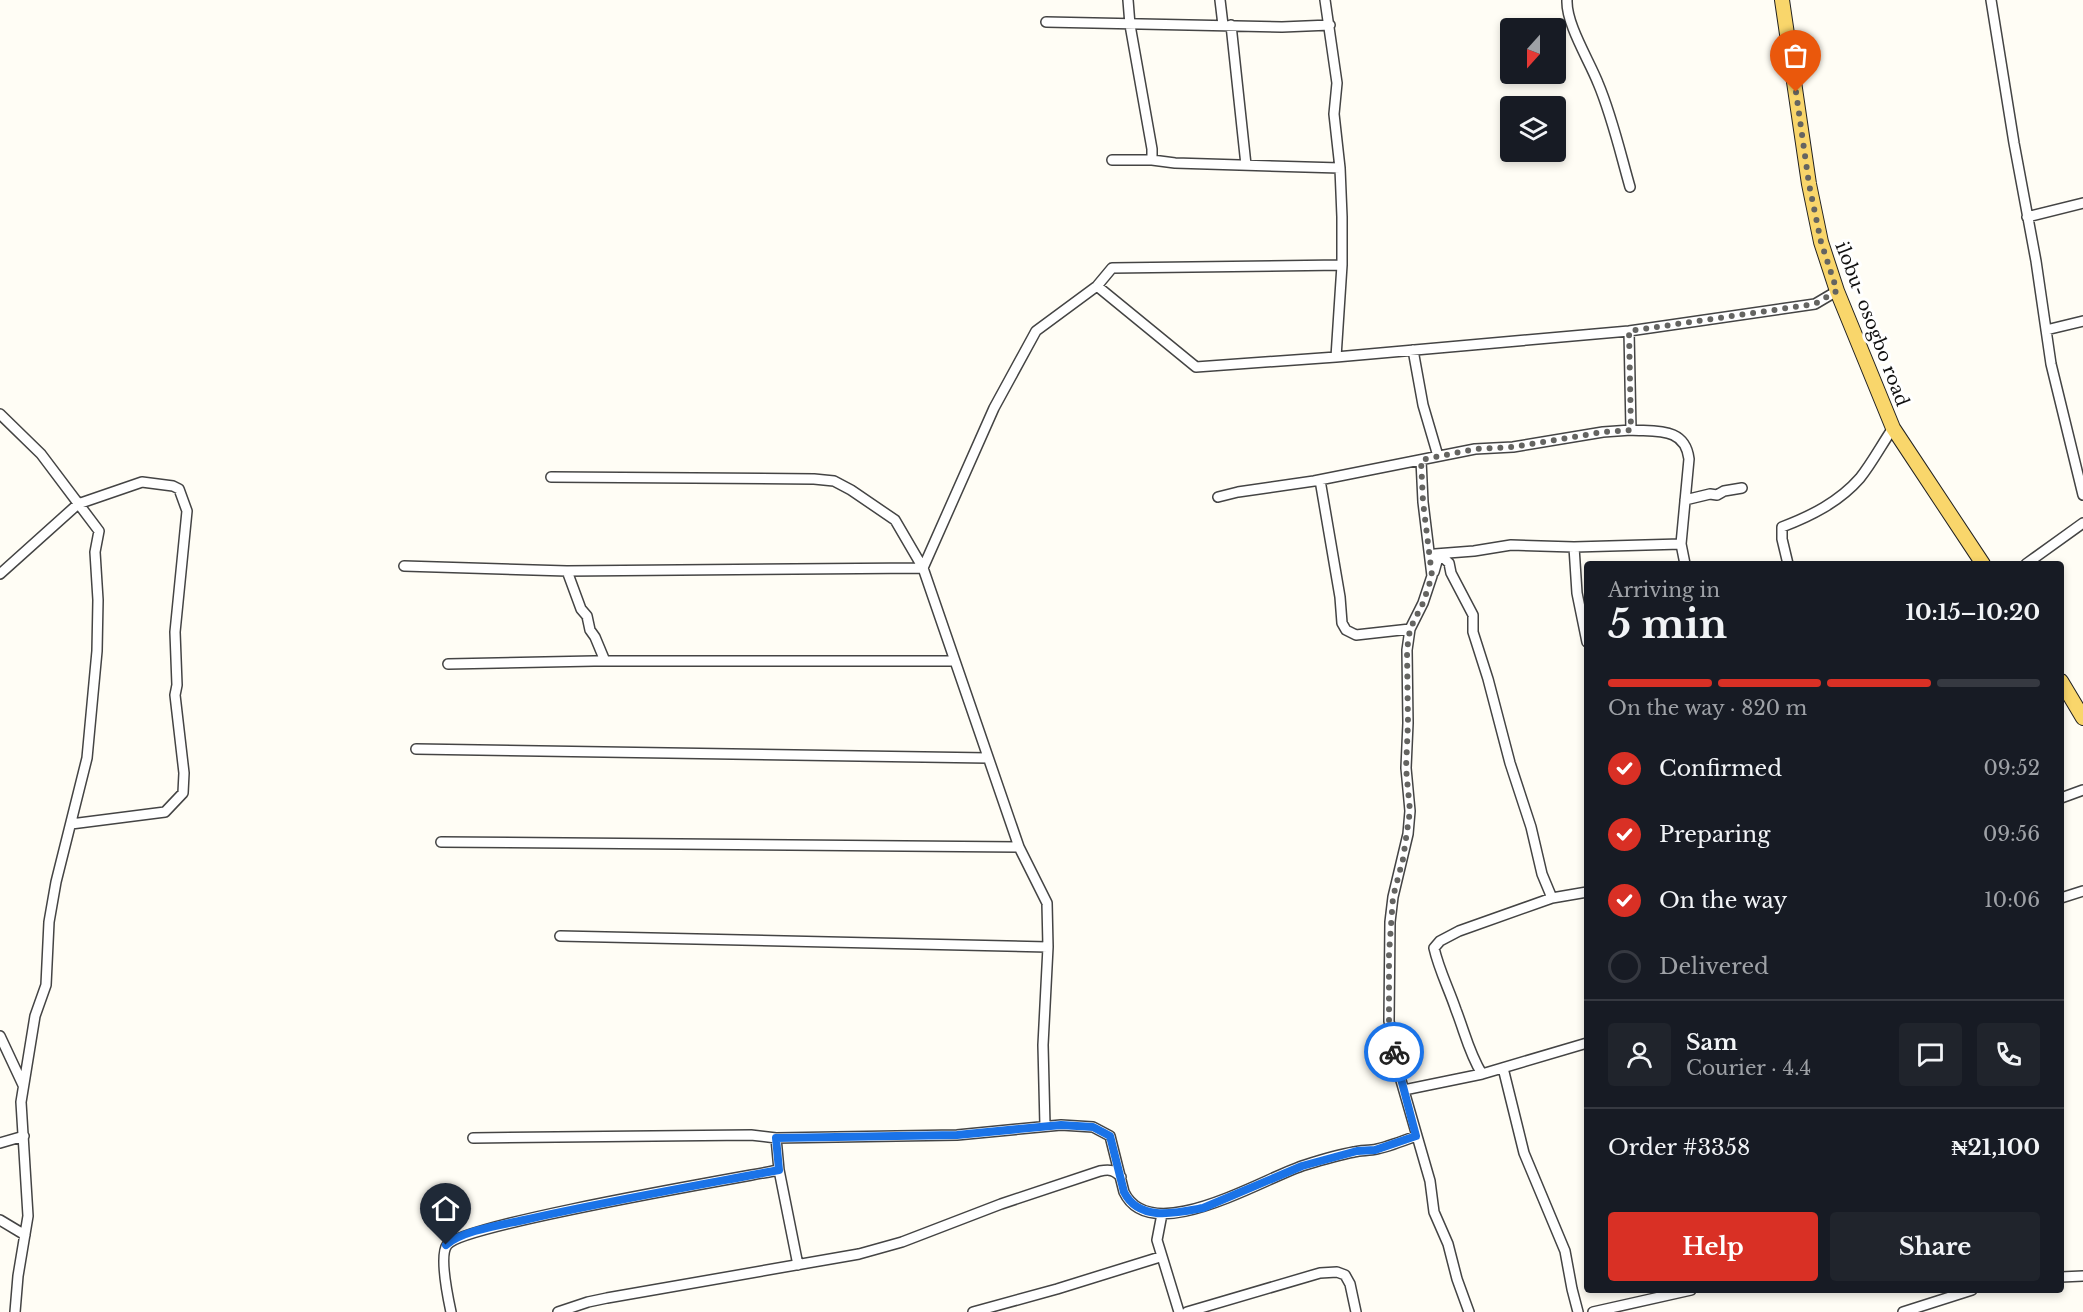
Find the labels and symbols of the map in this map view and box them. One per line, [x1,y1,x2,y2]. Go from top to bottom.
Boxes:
north arrow [1500,18,1566,84]
pin [1770,30,1821,92]
street label: ilobu- osogbo road [1830,239,1914,409]
courier [1364,1022,1424,1082]
pin [420,1183,471,1245]

